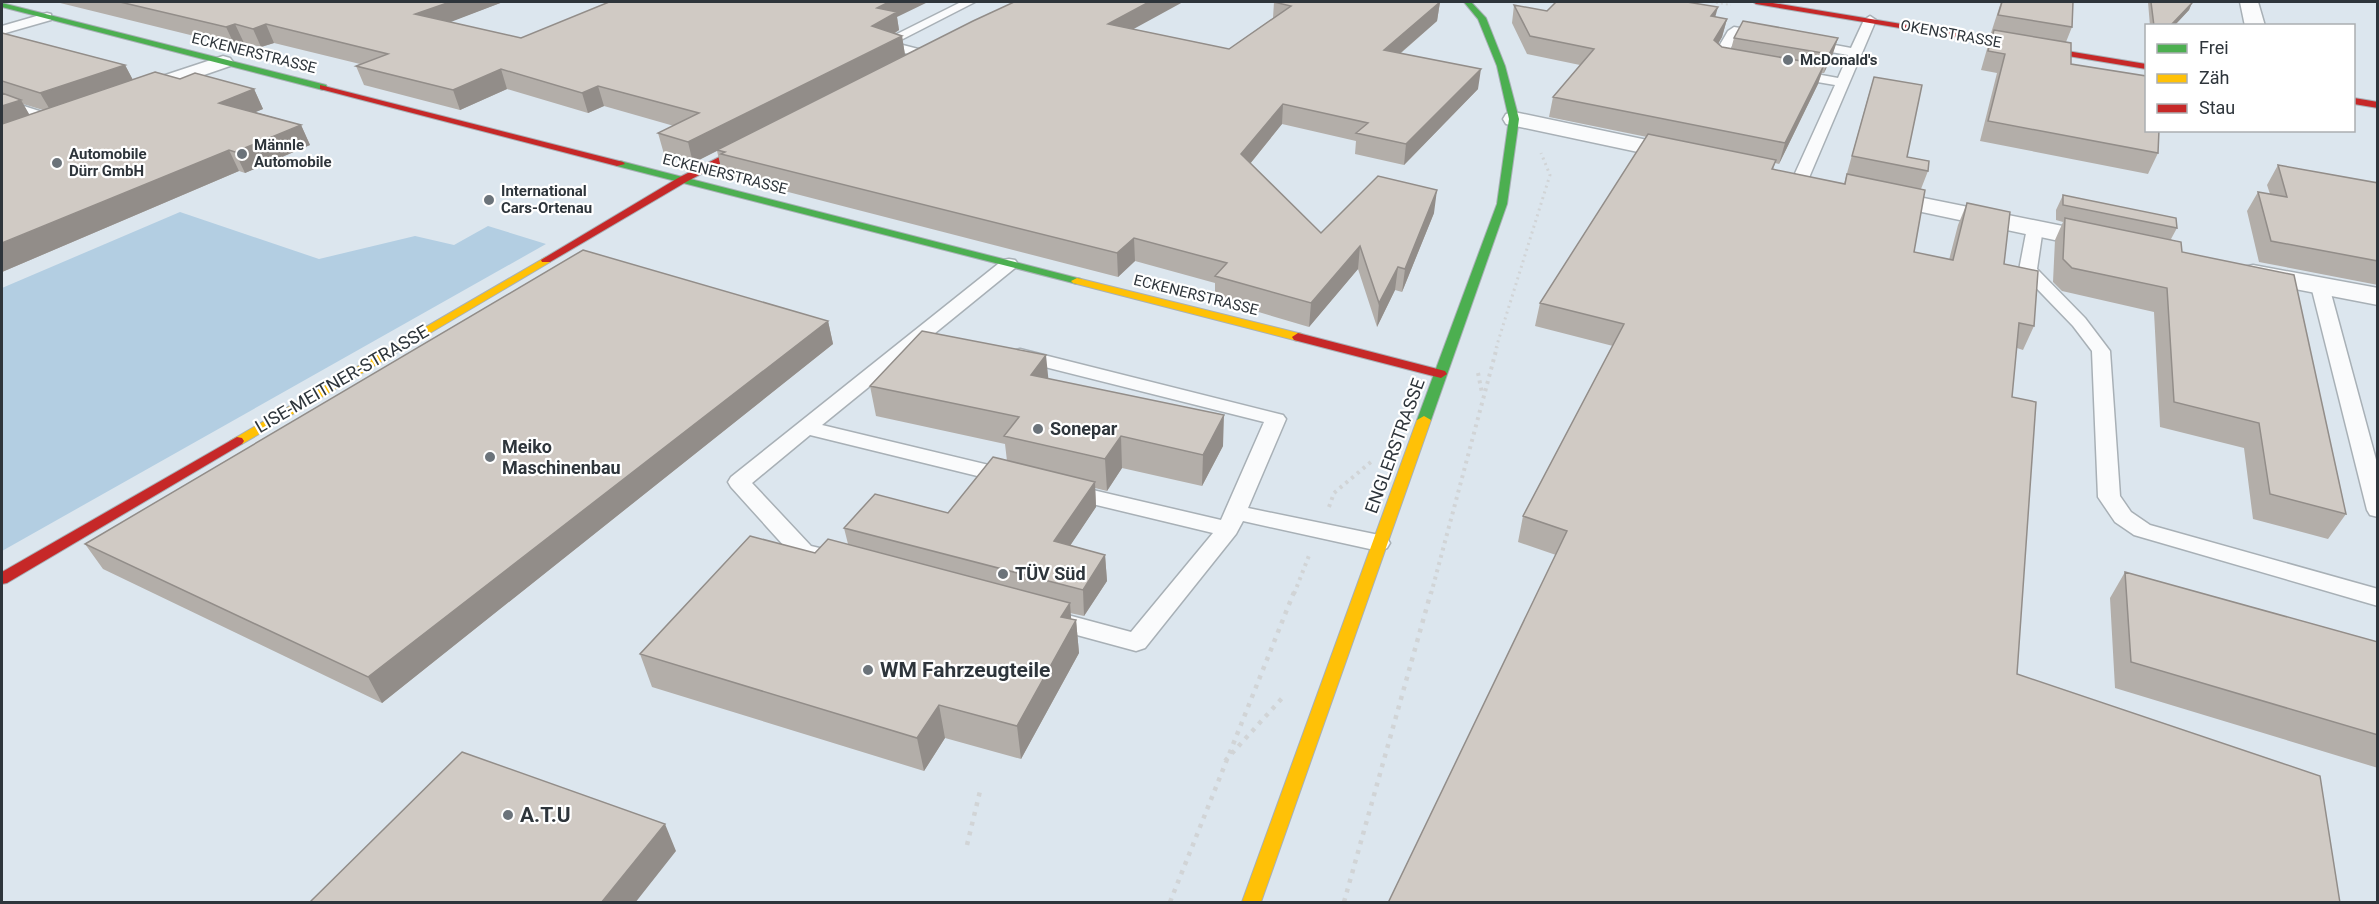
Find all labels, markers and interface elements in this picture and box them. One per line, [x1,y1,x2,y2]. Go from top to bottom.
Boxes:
street label: OKENSTRASSE [1899,16,2003,52]
legend [2145,24,2355,132]
street label: ECKENERSTRASSE [190,29,319,77]
text: Frei [2199,37,2229,58]
place label: McDonald's [1800,51,1878,69]
marker: McDonald's [1781,53,1795,67]
text: Zäh [2199,67,2230,88]
text: Stau [2199,97,2235,118]
place label: Männle Automobile [254,136,332,171]
place label: Automobile Dürr GmbH [69,145,147,180]
marker: Männle Automobile [235,147,249,161]
street label: ECKENERSTRASSE [661,150,790,198]
marker: Automobile Dürr GmbH [50,156,64,170]
place label: International Cars-Ortenau [501,182,592,217]
marker: International Cars-Ortenau [482,193,496,207]
street label: ECKENERSTRASSE [1132,271,1261,319]
street label: LISE-MEITNER-STRASSE [251,320,432,437]
street label: ENGLERSTRASSE [1360,375,1429,516]
place label: Sonepar [1050,418,1118,439]
marker: Sonepar [1031,422,1045,436]
place label: Meiko Maschinenbau [502,436,621,478]
marker: Meiko Maschinenbau [483,450,497,464]
place label: TÜV Süd [1015,563,1086,584]
marker: TÜV Süd [996,567,1010,581]
place label: WM Fahrzeugteile [880,658,1050,682]
marker: WM Fahrzeugteile [861,663,875,677]
place label: A.T.U [520,803,571,827]
marker: A.T.U [501,808,515,822]

